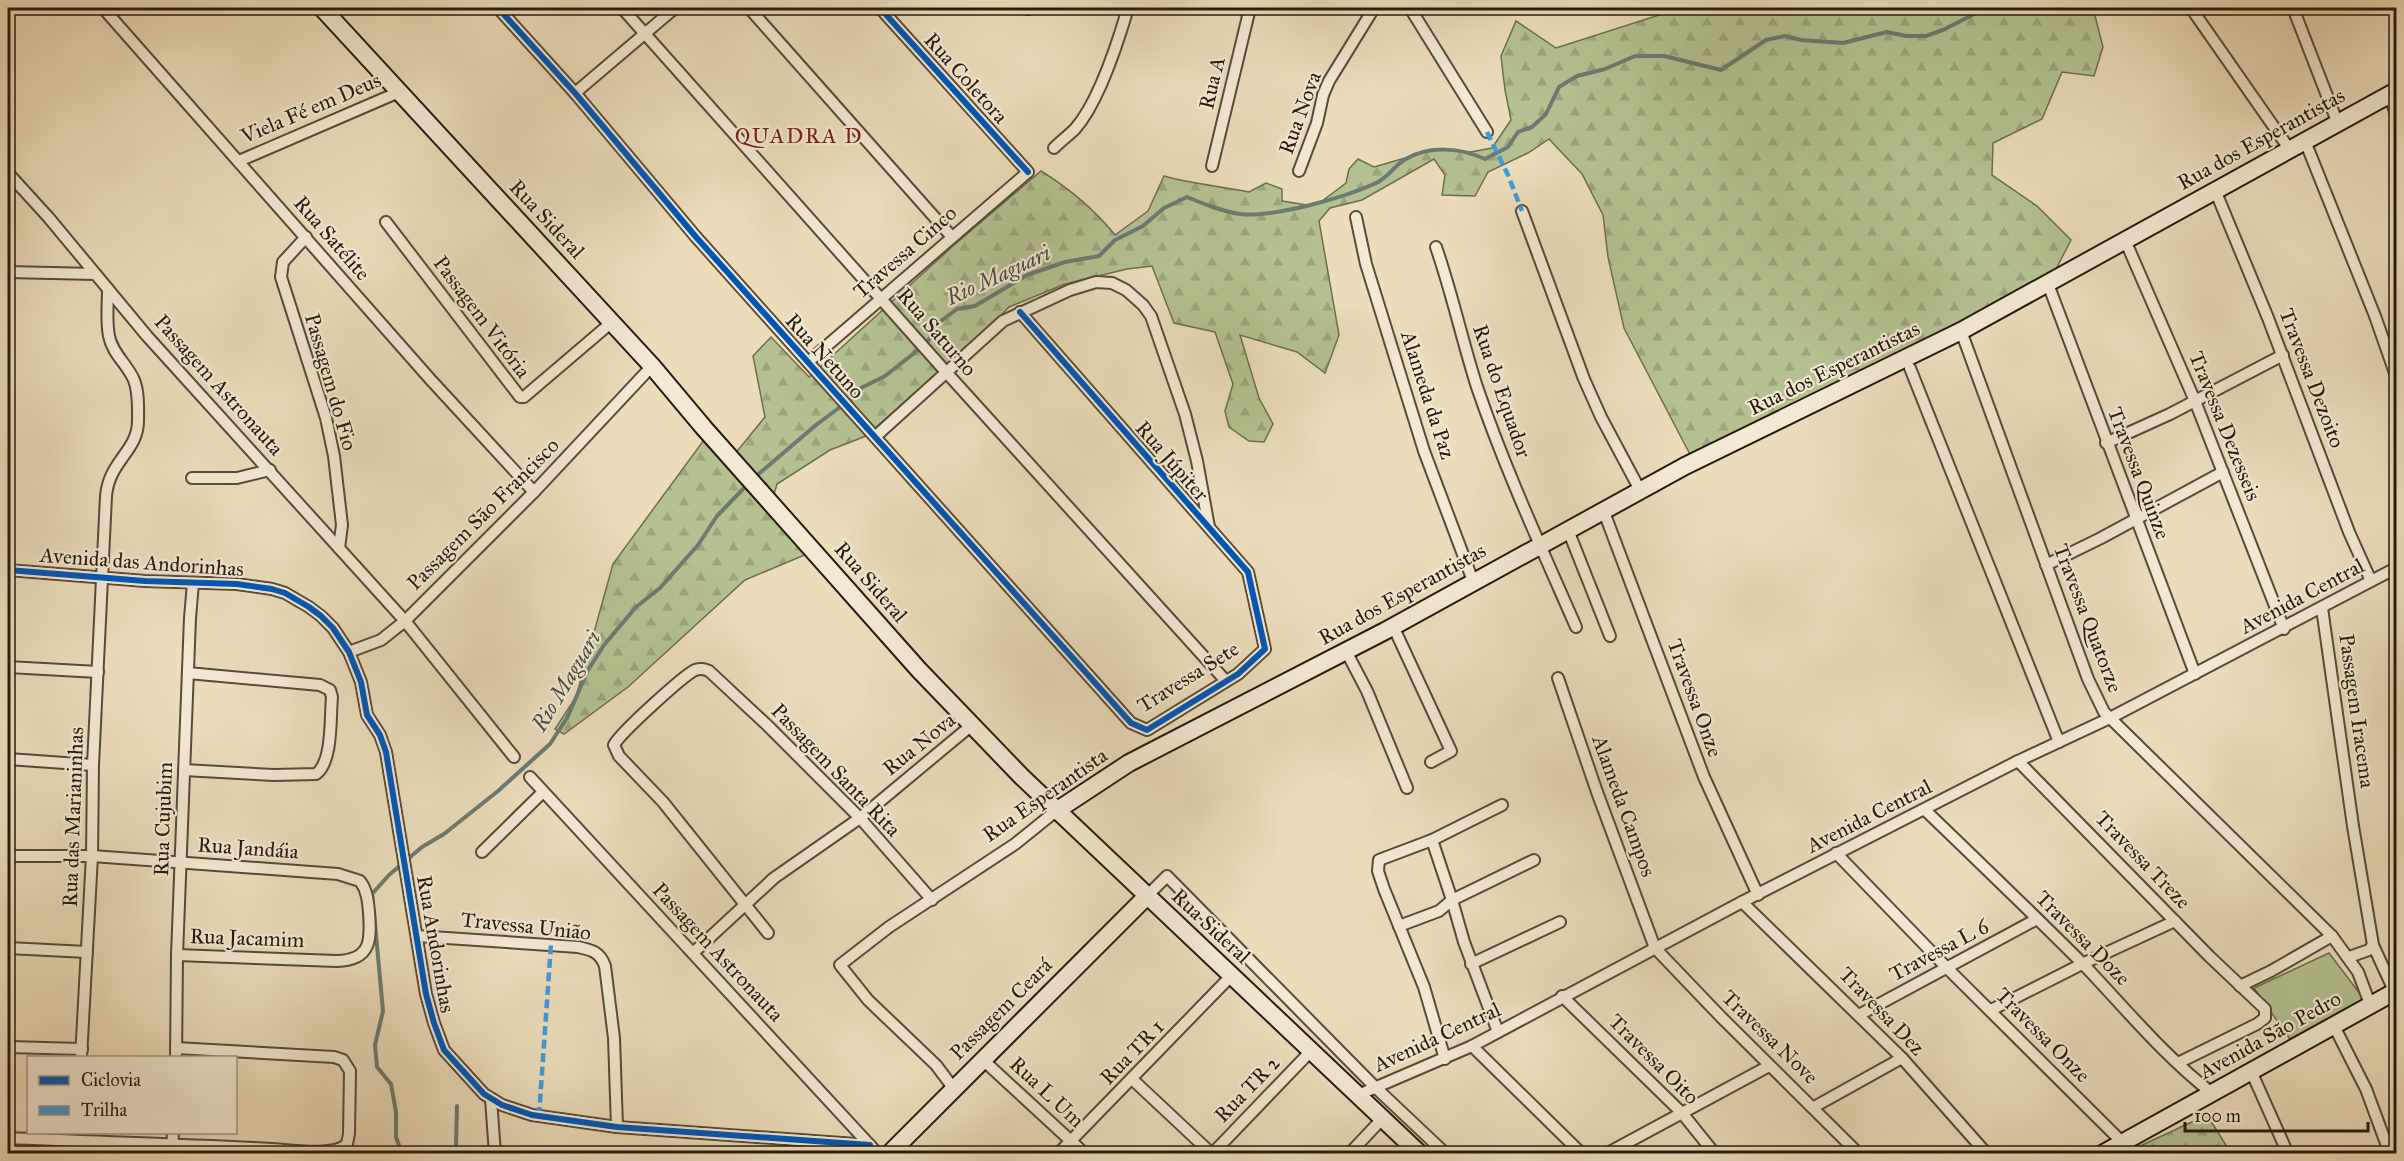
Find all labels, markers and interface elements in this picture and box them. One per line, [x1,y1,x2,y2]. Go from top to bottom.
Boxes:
street label: Rua Coletora [918,27,1014,129]
street label: Rua A [1193,54,1231,112]
street label: Viela Fé em Deus [236,67,385,150]
street label: Rua Nova [1273,68,1327,158]
street label: Rua dos Esperantistas [2173,82,2349,196]
district label: QUADRA D [735,122,863,149]
street label: Rua Sideral [504,174,590,264]
street label: Rua Satélite [288,190,376,286]
street label: Travessa Cinco [848,200,962,304]
water label: Rio Maguari [940,239,1055,311]
street label: Passagem Vitória [428,251,536,383]
street label: Rua Saturno [892,282,983,382]
street label: Travessa Dezoito [2273,305,2351,452]
street label: Rua Netuno [780,308,870,404]
street label: Passagem Astronauta [149,309,289,461]
street label: Passagem do Fio [299,310,363,454]
street label: Rua dos Esperantistas [1744,315,1924,421]
street label: Rua do Equador [1467,321,1537,461]
street label: Alameda da Paz [1395,327,1461,463]
street label: Travessa Dezesseis [2183,347,2267,505]
street label: Travessa Quinze [2102,403,2176,543]
street label: Rua Júpiter [1130,415,1214,507]
street label: Passagem São Francisco [401,432,565,596]
street label: Rua Sideral [829,536,913,628]
street label: Rua dos Esperantistas [1314,537,1490,651]
street label: Travessa Quatorze [2048,540,2128,696]
street label: Avenida das Andorinhas [38,542,245,582]
street label: Avenida Central [2235,552,2369,640]
water label: Rio Maguari [525,625,607,737]
street label: Passagem Iracema [2333,632,2381,790]
street label: Travessa Sete [1132,635,1244,718]
street label: Travessa Onze [1662,636,1728,761]
street label: Passagem Santa Rita [766,698,906,842]
street label: Rua Nova [877,707,961,781]
street label: Rua das Marianinhas [57,726,89,908]
street label: Alameda Campos [1586,731,1662,880]
street label: Rua Esperantista [978,742,1112,848]
street label: Rua Cujubim [148,761,178,877]
street label: Avenida Central [1801,773,1936,859]
street label: Travessa Treze [2090,805,2196,915]
street label: Rua Jandáia [196,831,300,865]
street label: Rua Andorinhas [411,873,461,1015]
street label: Passagem Astronauta [647,877,789,1027]
street label: Rua Sideral [1166,883,1256,969]
street label: Travessa Doze [2030,885,2136,991]
street label: Travessa União [460,906,593,946]
street label: Travessa L 6 [1885,912,1994,987]
street label: Rua Jacamim [189,923,305,953]
street label: Passagem Ceará [944,952,1058,1066]
street label: Travessa Dez [1833,961,1931,1061]
street label: Travessa Onze [1990,982,2096,1088]
street label: Travessa Nove [1716,984,1824,1090]
street label: Avenida São Pedro [2194,985,2346,1085]
street label: Avenida Central [1368,996,1505,1078]
street label: Travessa Oito [1603,1008,1705,1110]
street label: Rua TR 1 [1094,1014,1170,1090]
street label: Rua TR 2 [1209,1050,1286,1128]
street label: Rua L Um [1004,1051,1090,1133]
legend [27,1056,237,1134]
text: Ciclovia [81,1069,141,1091]
scale bar [2185,1095,2368,1133]
text: Trilha [81,1099,127,1121]
text: 100 m [2194,1105,2241,1127]

